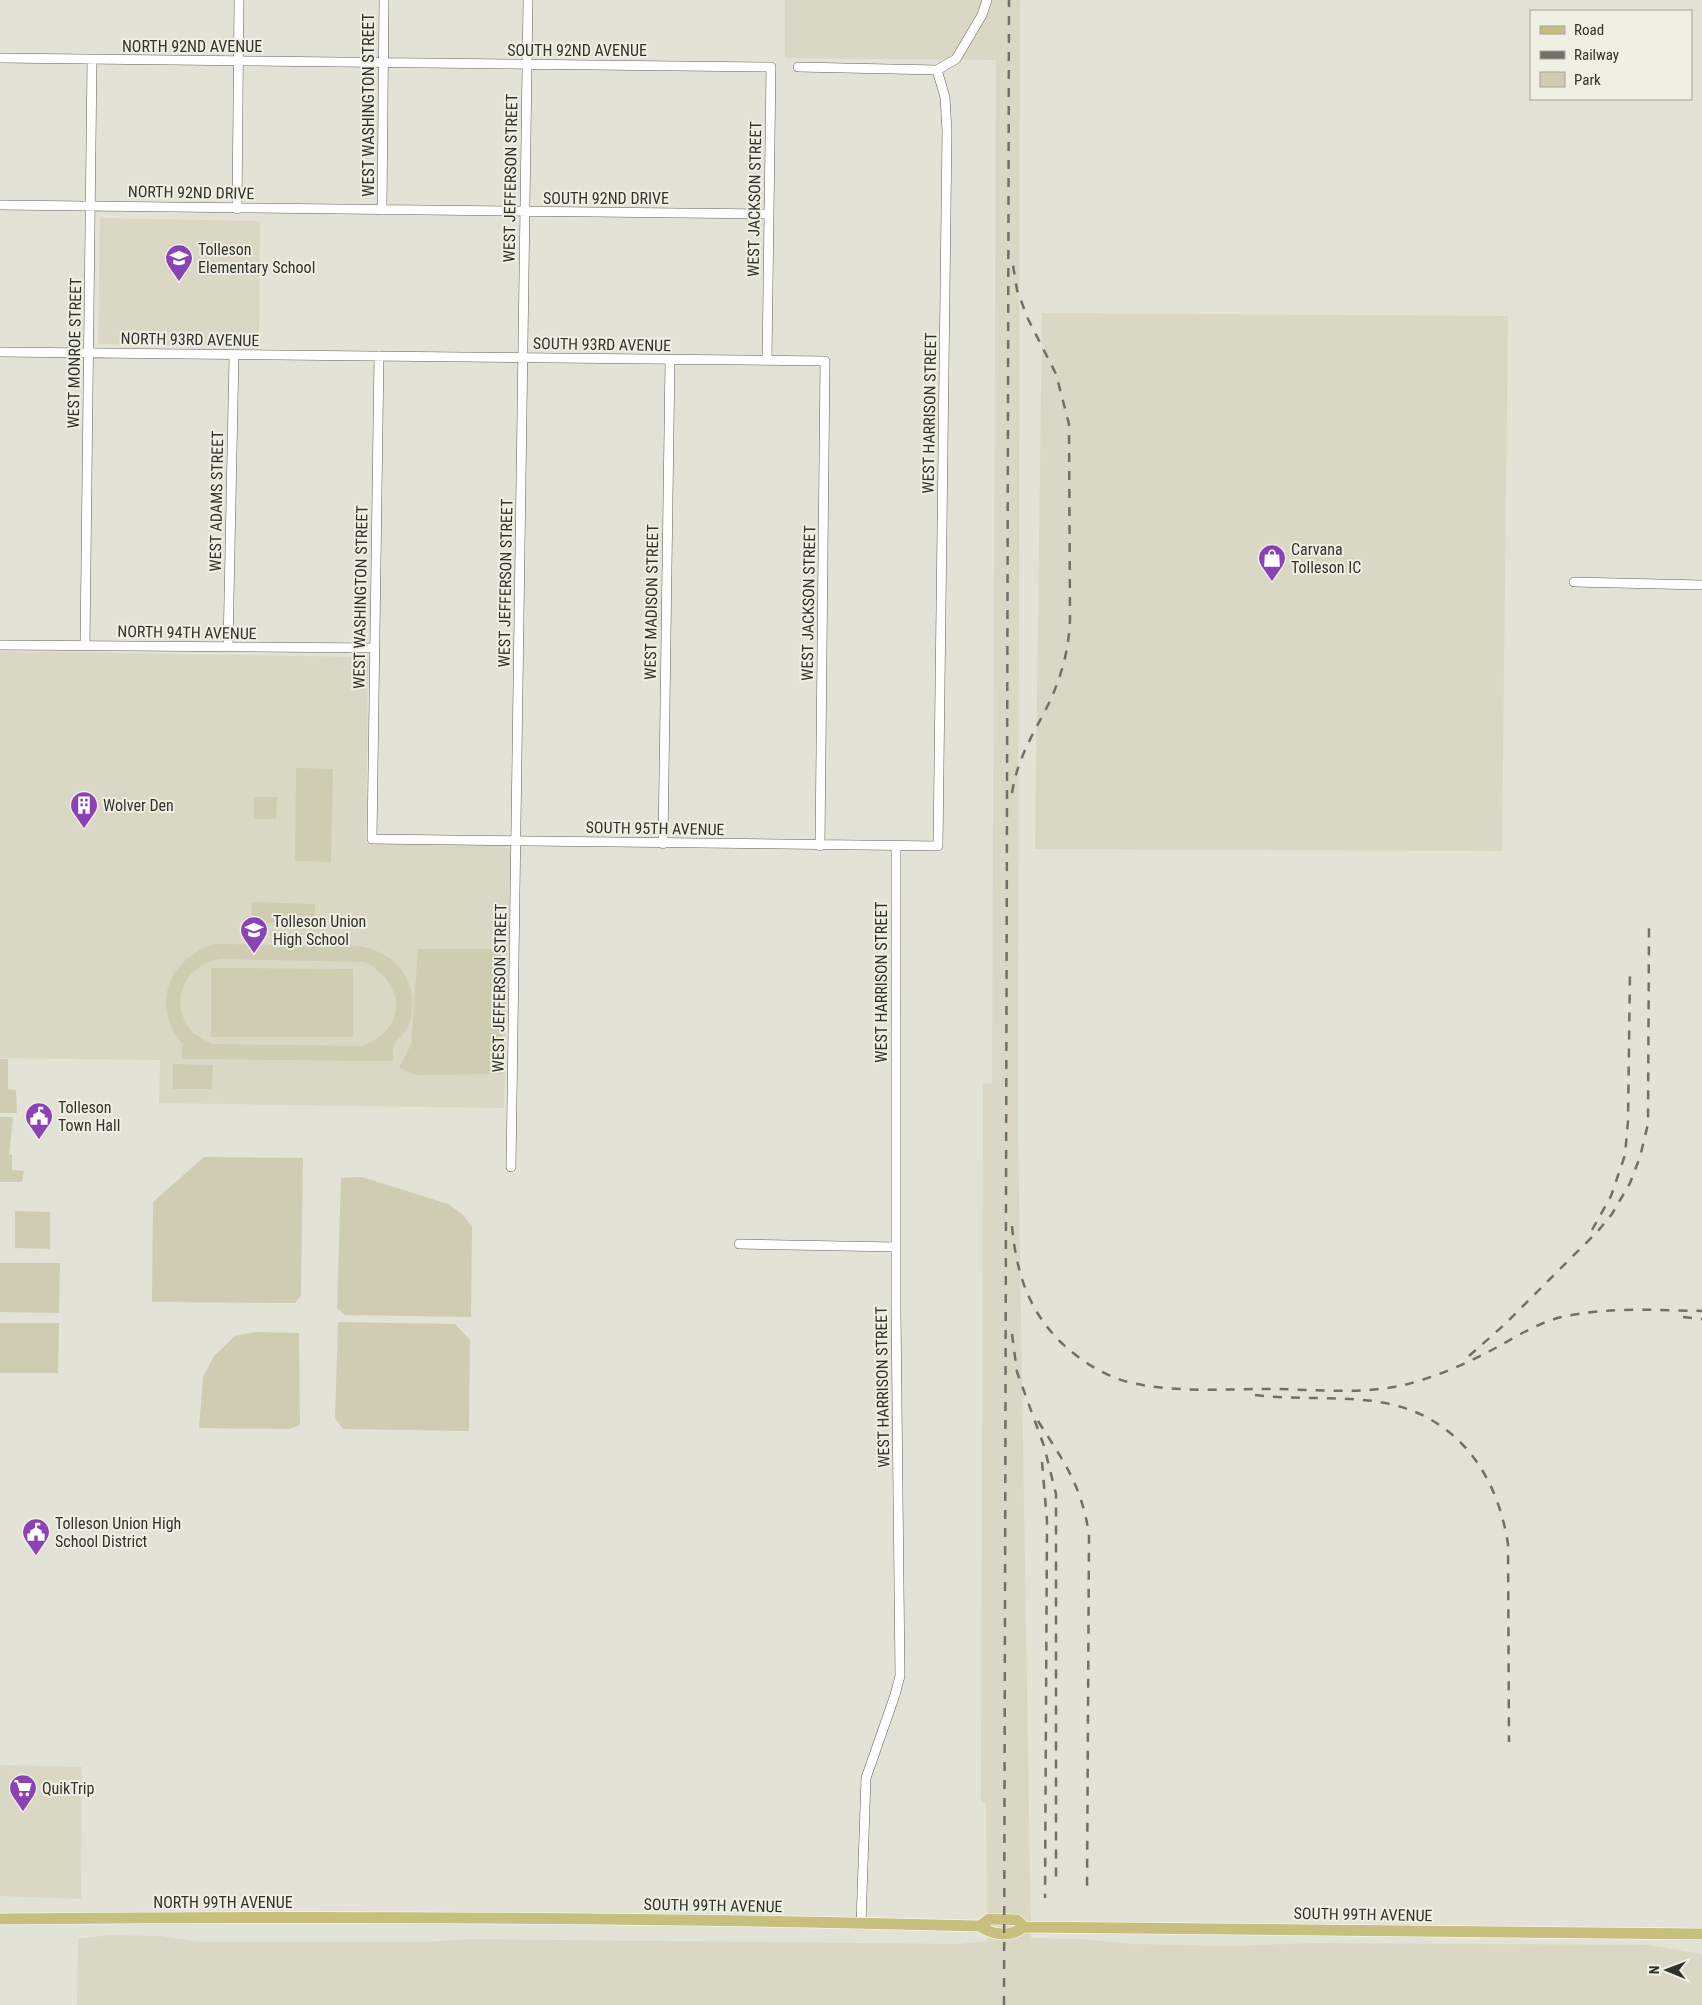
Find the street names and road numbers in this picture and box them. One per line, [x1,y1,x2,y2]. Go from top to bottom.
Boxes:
street label: WEST WASHINGTON STREET [359,13,378,197]
street label: NORTH 92ND AVENUE [122,37,262,56]
street label: SOUTH 92ND AVENUE [507,41,647,60]
street label: WEST JEFFERSON STREET [500,94,521,262]
street label: WEST JACKSON STREET [744,121,765,277]
street label: NORTH 92ND DRIVE [128,182,254,203]
street label: SOUTH 92ND DRIVE [543,189,669,208]
street label: WEST MONROE STREET [64,277,85,429]
street label: NORTH 93RD AVENUE [120,329,260,350]
street label: WEST HARRISON STREET [919,332,940,494]
street label: SOUTH 93RD AVENUE [533,334,671,355]
street label: WEST ADAMS STREET [206,430,227,572]
street label: WEST JEFFERSON STREET [495,499,516,667]
street label: WEST WASHINGTON STREET [349,505,372,689]
street label: WEST MADISON STREET [641,524,662,680]
street label: WEST JACKSON STREET [798,525,819,681]
street label: NORTH 94TH AVENUE [117,622,257,643]
street label: SOUTH 95TH AVENUE [585,818,725,839]
street label: WEST HARRISON STREET [872,901,891,1063]
street label: WEST JEFFERSON STREET [489,904,510,1072]
street label: WEST HARRISON STREET [872,1306,893,1468]
street label: NORTH 99TH AVENUE [153,1893,293,1912]
street label: SOUTH 99TH AVENUE [643,1895,783,1916]
street label: SOUTH 99TH AVENUE [1293,1904,1433,1925]

